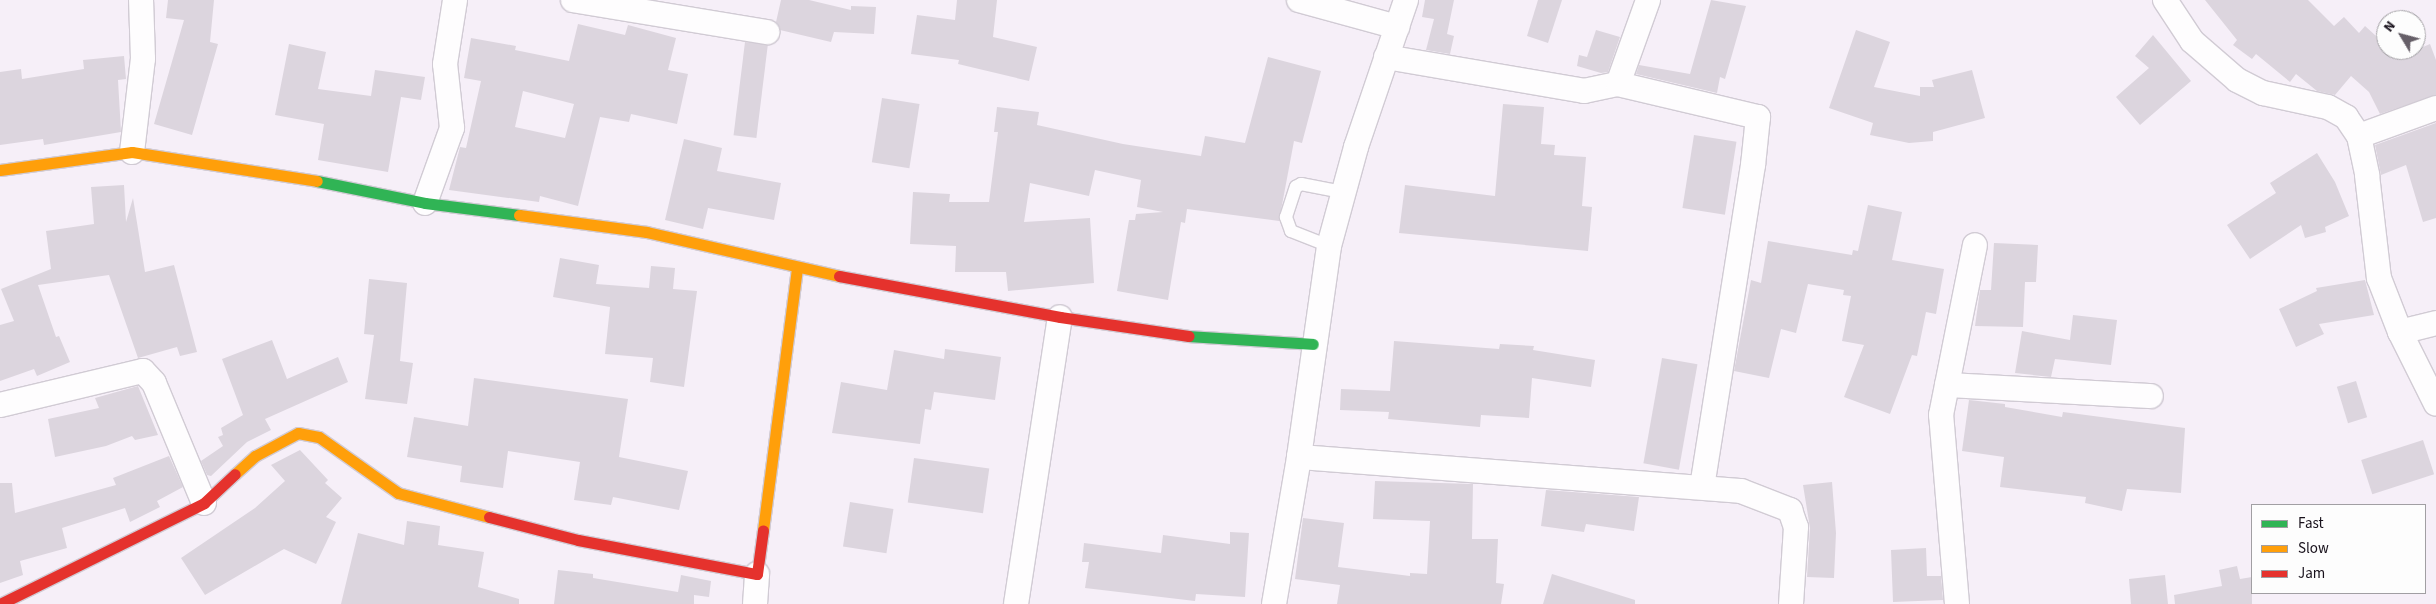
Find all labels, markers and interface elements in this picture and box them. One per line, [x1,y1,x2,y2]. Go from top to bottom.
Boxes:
north arrow [2376,10,2426,60]
text: N [2379,17,2401,36]
legend [2251,504,2426,594]
text: Fast [2298,513,2324,534]
text: Slow [2298,538,2329,559]
text: Jam [2298,563,2325,584]

